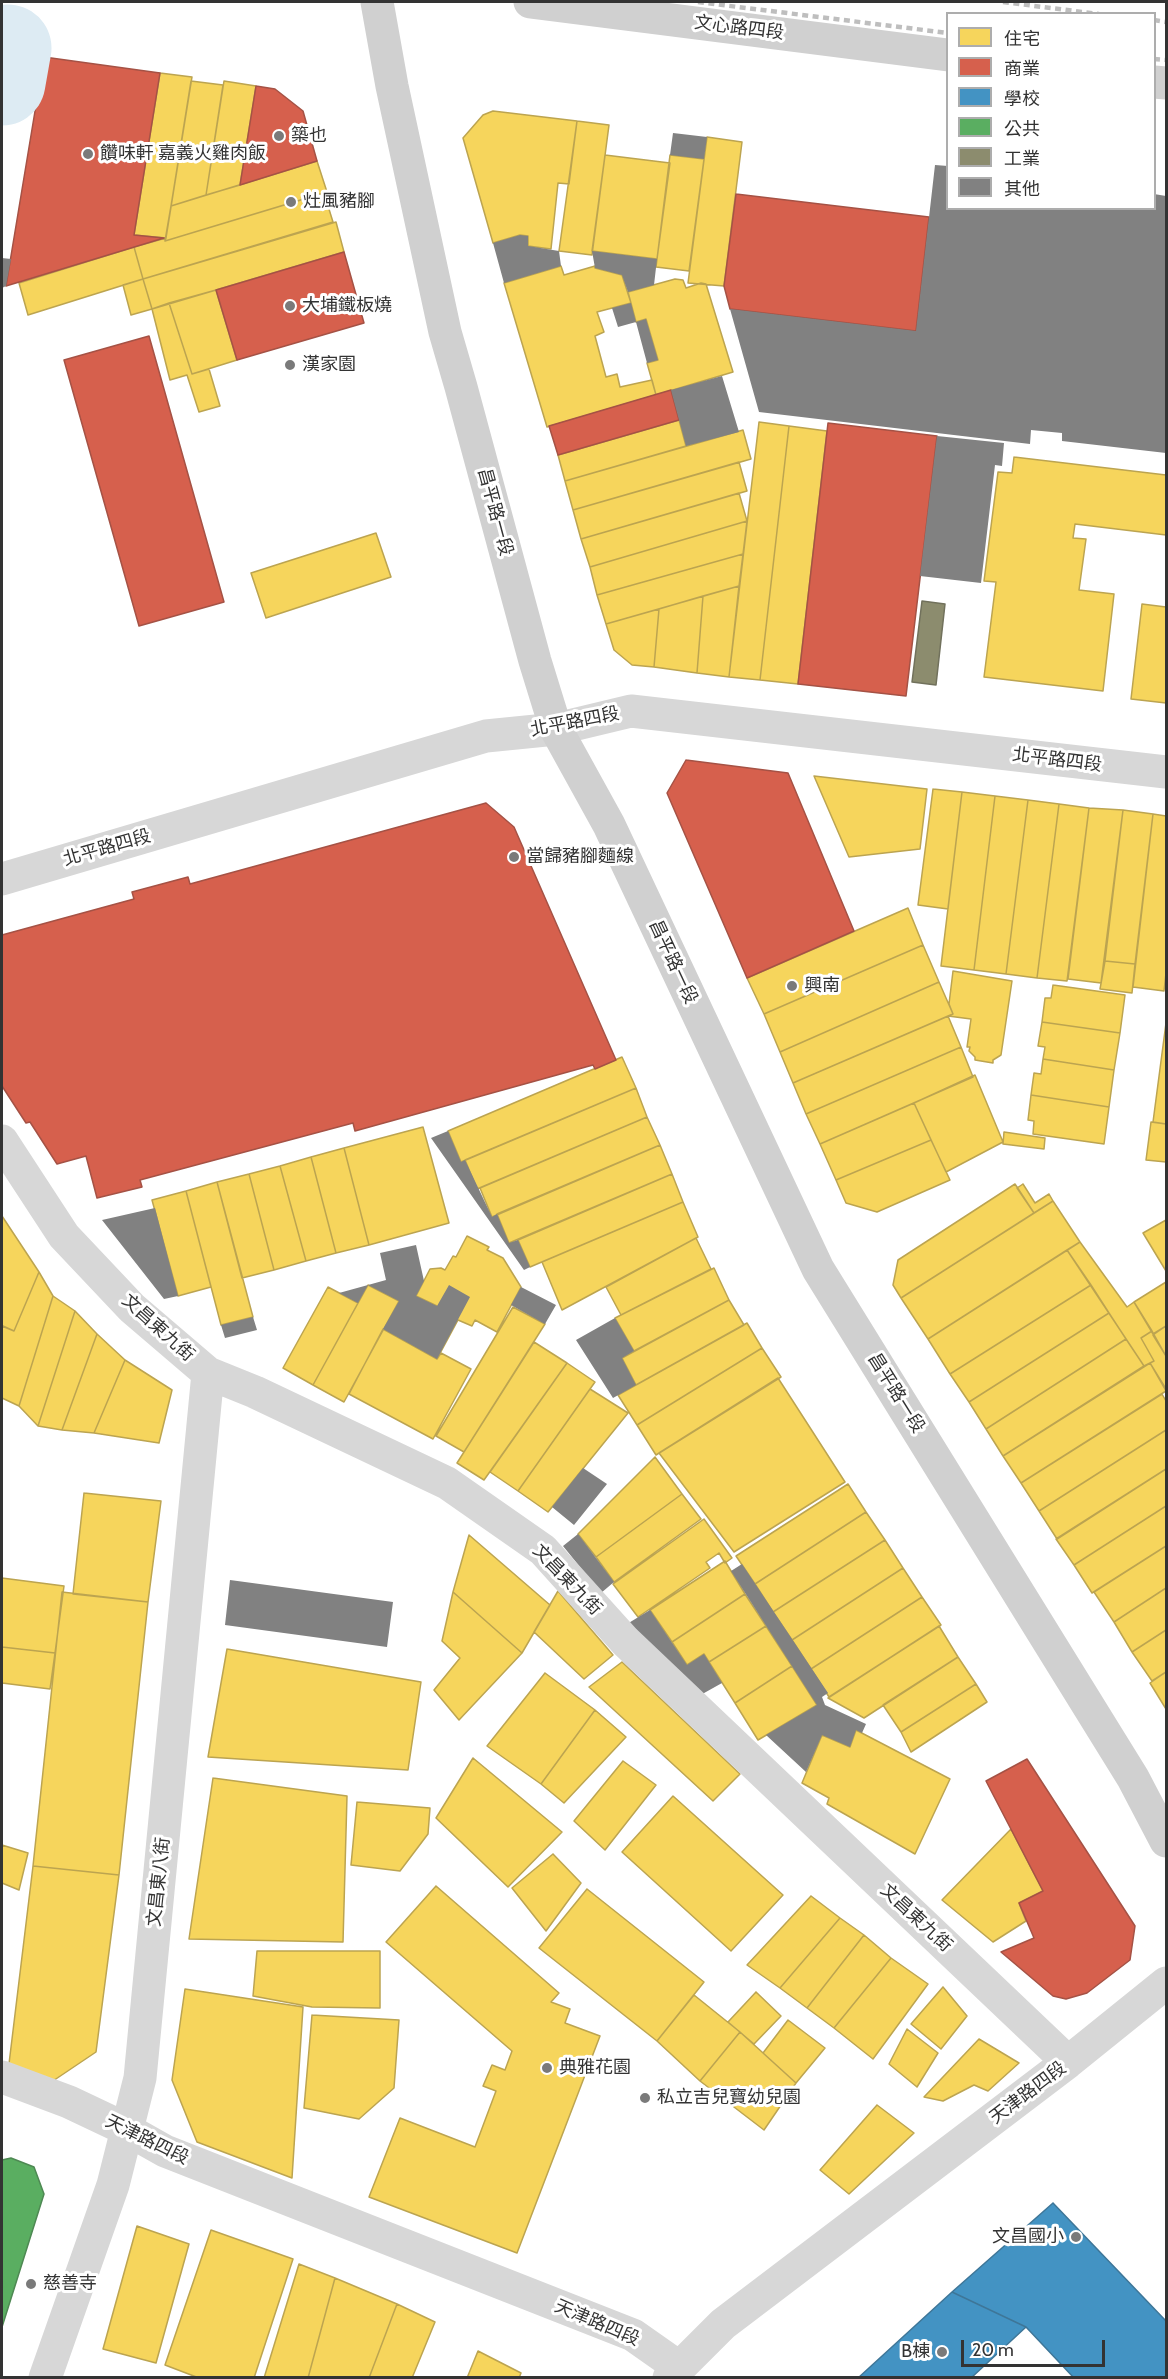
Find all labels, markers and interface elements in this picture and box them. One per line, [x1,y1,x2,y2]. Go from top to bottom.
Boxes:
street label: 文心路四段 [693,12,785,44]
legend [946,12,1156,210]
text: 住宅 [1004,28,1040,50]
text: 商業 [1004,58,1040,80]
text: 學校 [1004,88,1040,110]
text: 公共 [1004,118,1040,140]
place label: 築也 [291,125,327,147]
marker: 築也 [272,129,286,143]
place label: 饡味軒 嘉義火雞肉飯 [100,143,266,165]
marker: 饡味軒 嘉義火雞肉飯 [81,147,95,161]
text: 工業 [1004,148,1040,170]
text: 其他 [1004,178,1040,200]
place label: 灶風豬腳 [303,191,375,213]
marker: 灶風豬腳 [284,195,298,209]
place label: 大埔鐵板燒 [302,295,392,317]
marker: 大埔鐵板燒 [283,299,297,313]
place label: 漢家園 [302,354,356,376]
marker: 漢家園 [283,358,297,372]
street label: 昌平路一段 [473,466,517,558]
street label: 北平路四段 [529,703,621,741]
street label: 北平路四段 [1011,744,1103,776]
street label: 北平路四段 [61,825,153,871]
place label: 當歸豬腳麵線 [526,846,634,868]
marker: 當歸豬腳麵線 [507,850,521,864]
street label: 昌平路一段 [644,917,702,1007]
place label: 興南 [804,975,840,997]
marker: 興南 [785,979,799,993]
street label: 文昌東九街 [117,1290,199,1366]
street label: 昌平路一段 [863,1349,929,1437]
street label: 文昌東九街 [528,1540,606,1620]
street label: 文昌東八街 [144,1836,174,1928]
street label: 文昌東九街 [876,1879,956,1957]
place label: 典雅花園 [559,2057,631,2079]
street label: 天津路四段 [986,2057,1070,2129]
marker: 典雅花園 [540,2061,554,2075]
place label: 私立吉兒寶幼兒園 [657,2087,801,2109]
marker: 私立吉兒寶幼兒園 [638,2091,652,2105]
street label: 天津路四段 [102,2111,192,2169]
place label: 文昌國小 [992,2226,1064,2248]
marker: 文昌國小 [1069,2230,1083,2244]
place label: 慈善寺 [43,2273,97,2295]
marker: 慈善寺 [24,2277,38,2291]
street label: 天津路四段 [551,2295,643,2351]
scale bar [964,2328,1108,2366]
text: 20 m [972,2339,1014,2361]
place label: B棟 [901,2341,930,2363]
marker: B棟 [935,2345,949,2359]

